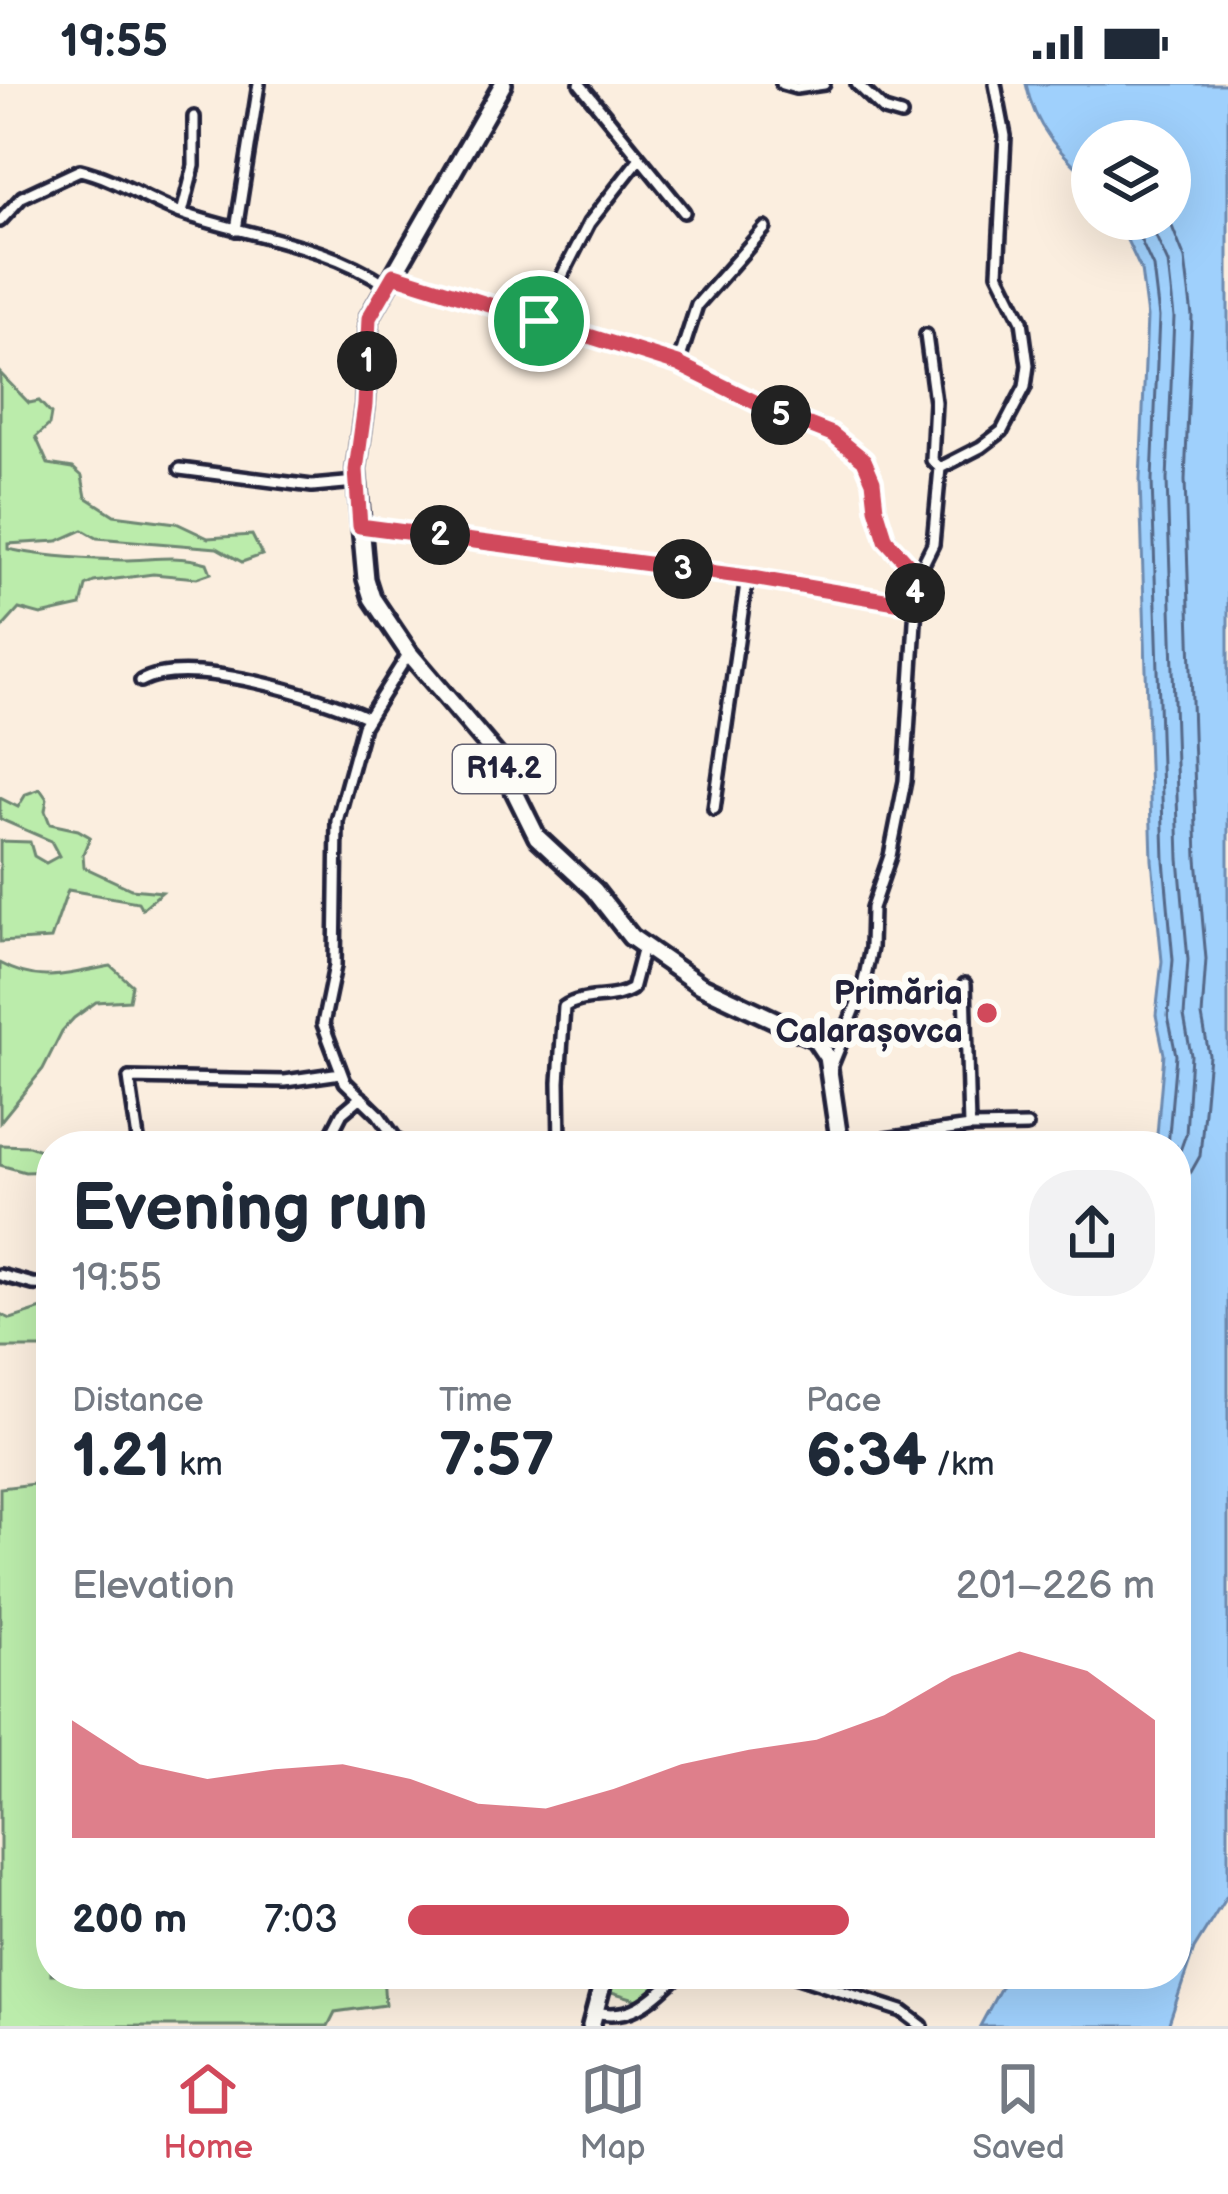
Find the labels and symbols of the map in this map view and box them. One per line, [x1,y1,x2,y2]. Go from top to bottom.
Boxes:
pin [488,270,590,372]
pin: 1 [337,331,397,391]
pin: 5 [751,385,811,445]
pin: 2 [410,505,470,565]
pin: 3 [653,539,713,599]
pin: 4 [885,563,945,623]
road number: R14.2 [453,745,555,793]
place label: Primăria Calarașovca [776,974,963,1052]
marker: Primăria Calarașovca [974,1000,1000,1026]

